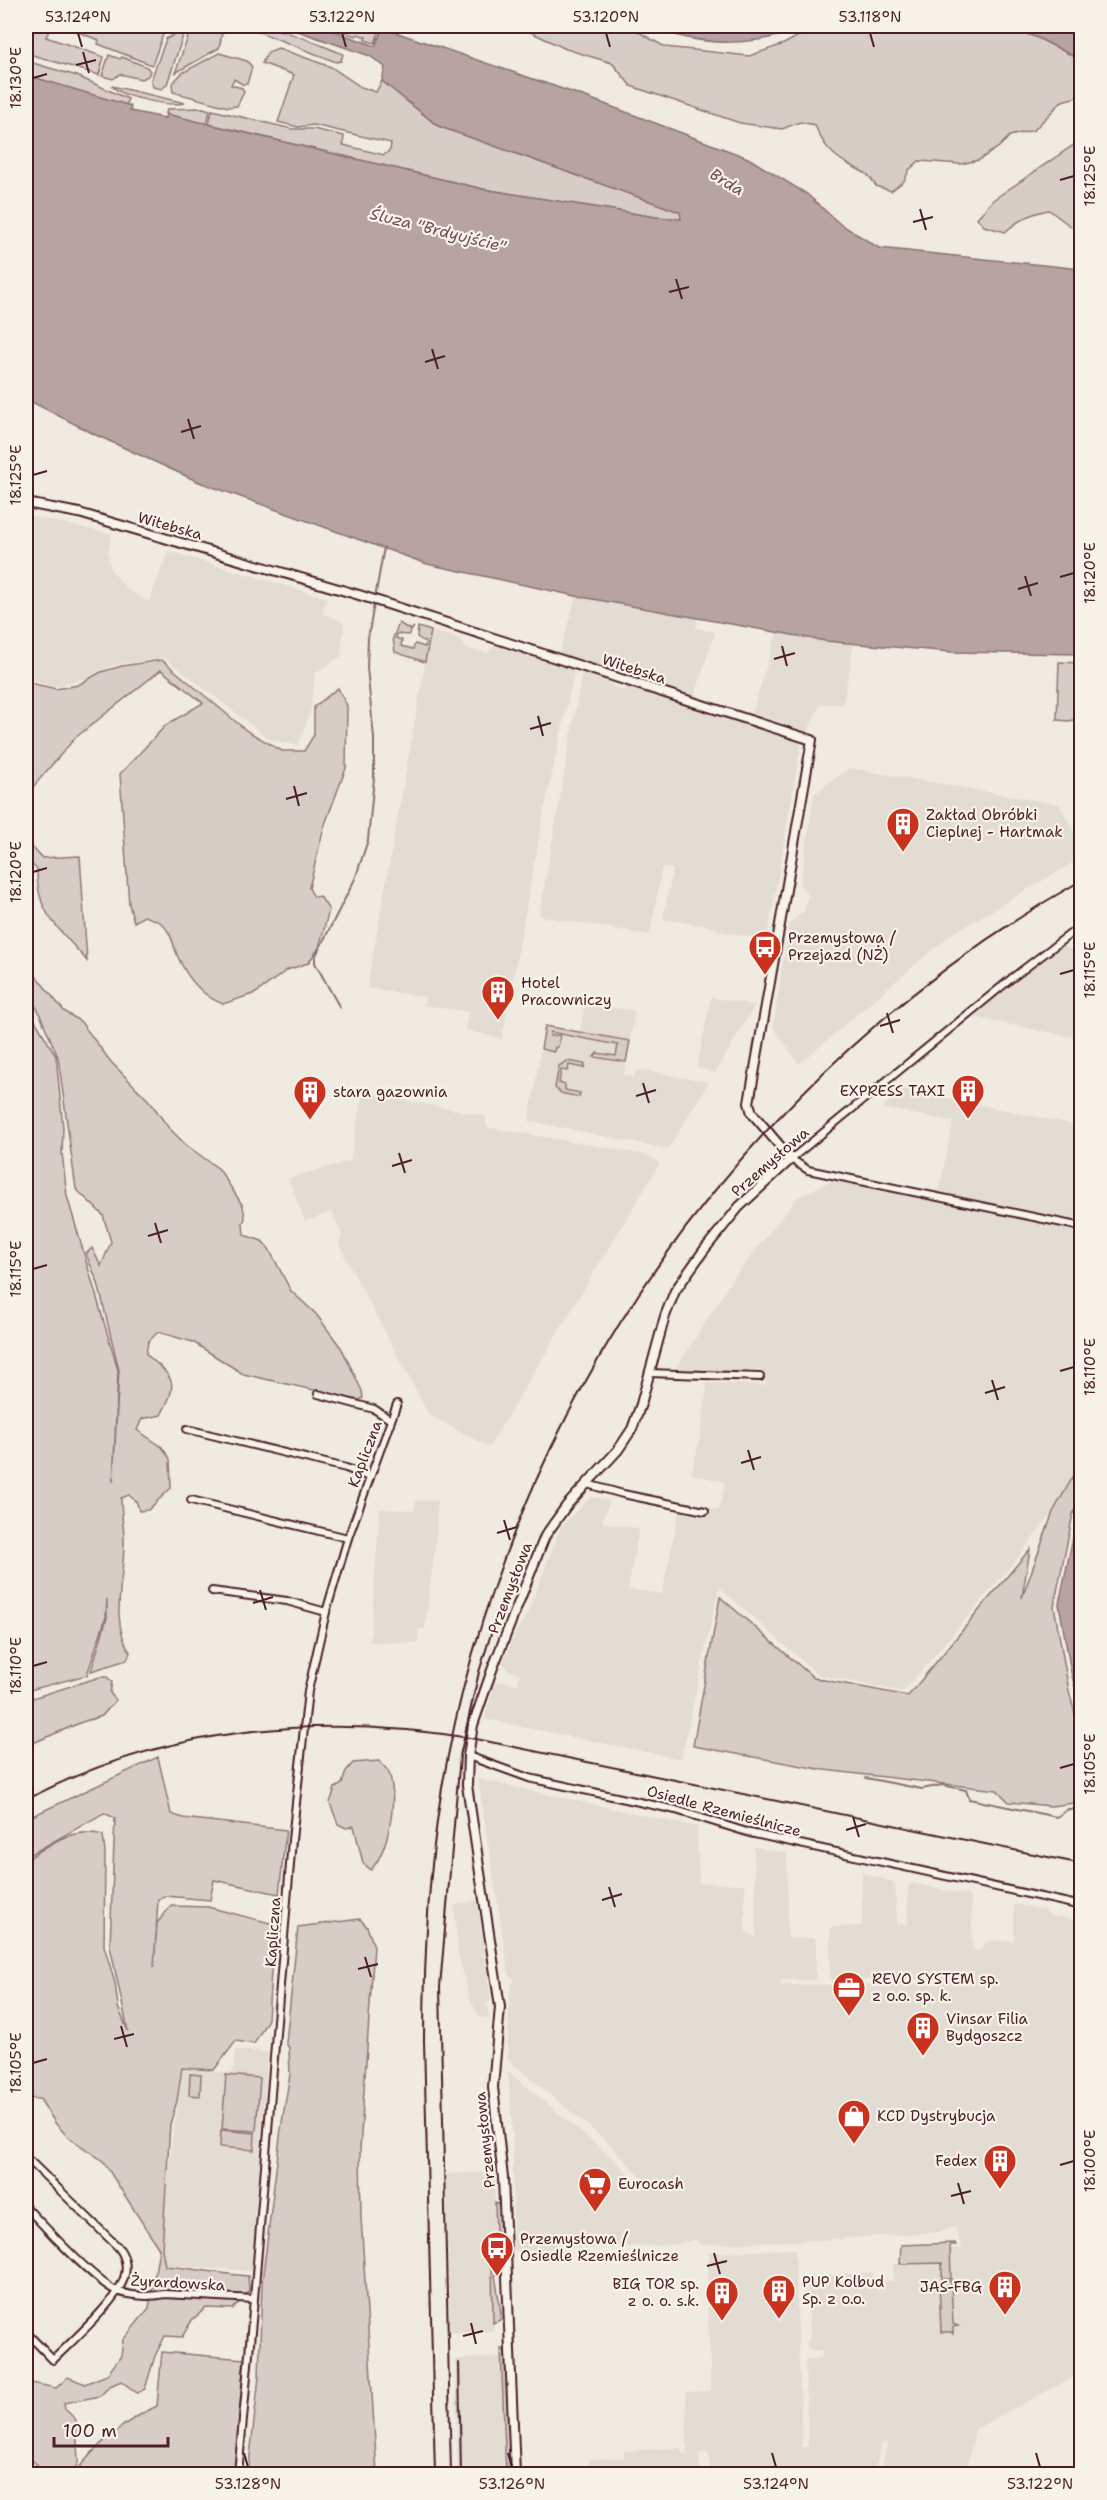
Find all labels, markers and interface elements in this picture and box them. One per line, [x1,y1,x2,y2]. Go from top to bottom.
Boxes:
text: 53.124°N [45,7,111,27]
text: 53.122°N [309,7,375,27]
text: 53.120°N [573,7,639,27]
text: 53.118°N [839,7,901,27]
text: 18.130°E [6,47,26,109]
text: 18.125°E [1080,146,1100,206]
water label: Brda [706,163,748,201]
water label: Śluza "Brdyujście" [368,203,509,257]
text: 18.125°E [6,445,26,505]
street label: Witebska [135,507,205,545]
text: 18.120°E [1080,542,1100,604]
street label: Witebska [599,649,669,689]
place label: Zakład Obróbki Cieplnej - Hartmak [926,805,1063,842]
building icon: Zakład Obróbki Cieplnej - Hartmak [885,806,921,853]
text: 18.120°E [6,841,26,903]
place label: Przemysłowa / Przejazd (NŻ) [788,928,897,965]
bus stop icon: Przemysłowa / Przejazd (NŻ) [747,929,783,976]
text: 18.115°E [1080,942,1100,998]
place label: Hotel Pracowniczy [521,973,612,1010]
building icon: Hotel Pracowniczy [480,974,516,1021]
building icon: EXPRESS TAXI [950,1073,986,1120]
building icon: stara gazownia [292,1074,328,1121]
place label: EXPRESS TAXI [840,1081,945,1101]
place label: stara gazownia [333,1082,448,1102]
street label: Przemysłowa [727,1122,814,1201]
text: 18.115°E [6,1241,26,1297]
text: 18.110°E [1080,1338,1100,1396]
street label: Kapliczna [343,1417,387,1490]
street label: Przemysłowa [483,1539,537,1637]
text: 18.110°E [6,1637,26,1695]
text: 18.105°E [1080,1733,1100,1795]
street label: Osiedle Rzemieślnicze [645,1781,803,1841]
street label: Kapliczna [261,1896,285,1968]
place label: REVO SYSTEM sp. z o.o. sp. k. [872,1969,999,2006]
office icon: REVO SYSTEM sp. z o.o. sp. k. [831,1970,867,2017]
place label: Vinsar Filia Bydgoszcz [946,2009,1029,2046]
building icon: Vinsar Filia Bydgoszcz [905,2010,941,2057]
text: 18.105°E [6,2032,26,2094]
street label: Przemysłowa [470,2090,500,2189]
shop icon: KCD Dystrybucja [836,2098,872,2145]
place label: KCD Dystrybucja [877,2106,996,2126]
text: 18.100°E [1080,2130,1100,2192]
building icon: Fedex [982,2143,1018,2190]
place label: Fedex [935,2151,977,2171]
supermarket icon: Eurocash [577,2166,613,2213]
place label: Eurocash [618,2174,684,2194]
place label: Przemysłowa / Osiedle Rzemieślnicze [520,2229,679,2266]
bus stop icon: Przemysłowa / Osiedle Rzemieślnicze [479,2230,515,2277]
building icon: JAS-FBG [987,2269,1023,2316]
street label: Żyrardowska [130,2271,226,2295]
place label: PUP Kolbud Sp. z o.o. [802,2272,885,2309]
building icon: PUP Kolbud Sp. z o.o. [761,2273,797,2320]
place label: BIG TOR sp. z o. o. s.k. [612,2274,699,2311]
building icon: BIG TOR sp. z o. o. s.k. [704,2275,740,2322]
place label: JAS-FBG [920,2277,982,2297]
scale bar [54,2410,168,2448]
text: 100 m [63,2419,117,2443]
text: 53.128°N [215,2474,281,2494]
text: 53.126°N [479,2474,545,2494]
text: 53.124°N [743,2474,809,2494]
text: 53.122°N [1007,2474,1073,2494]

